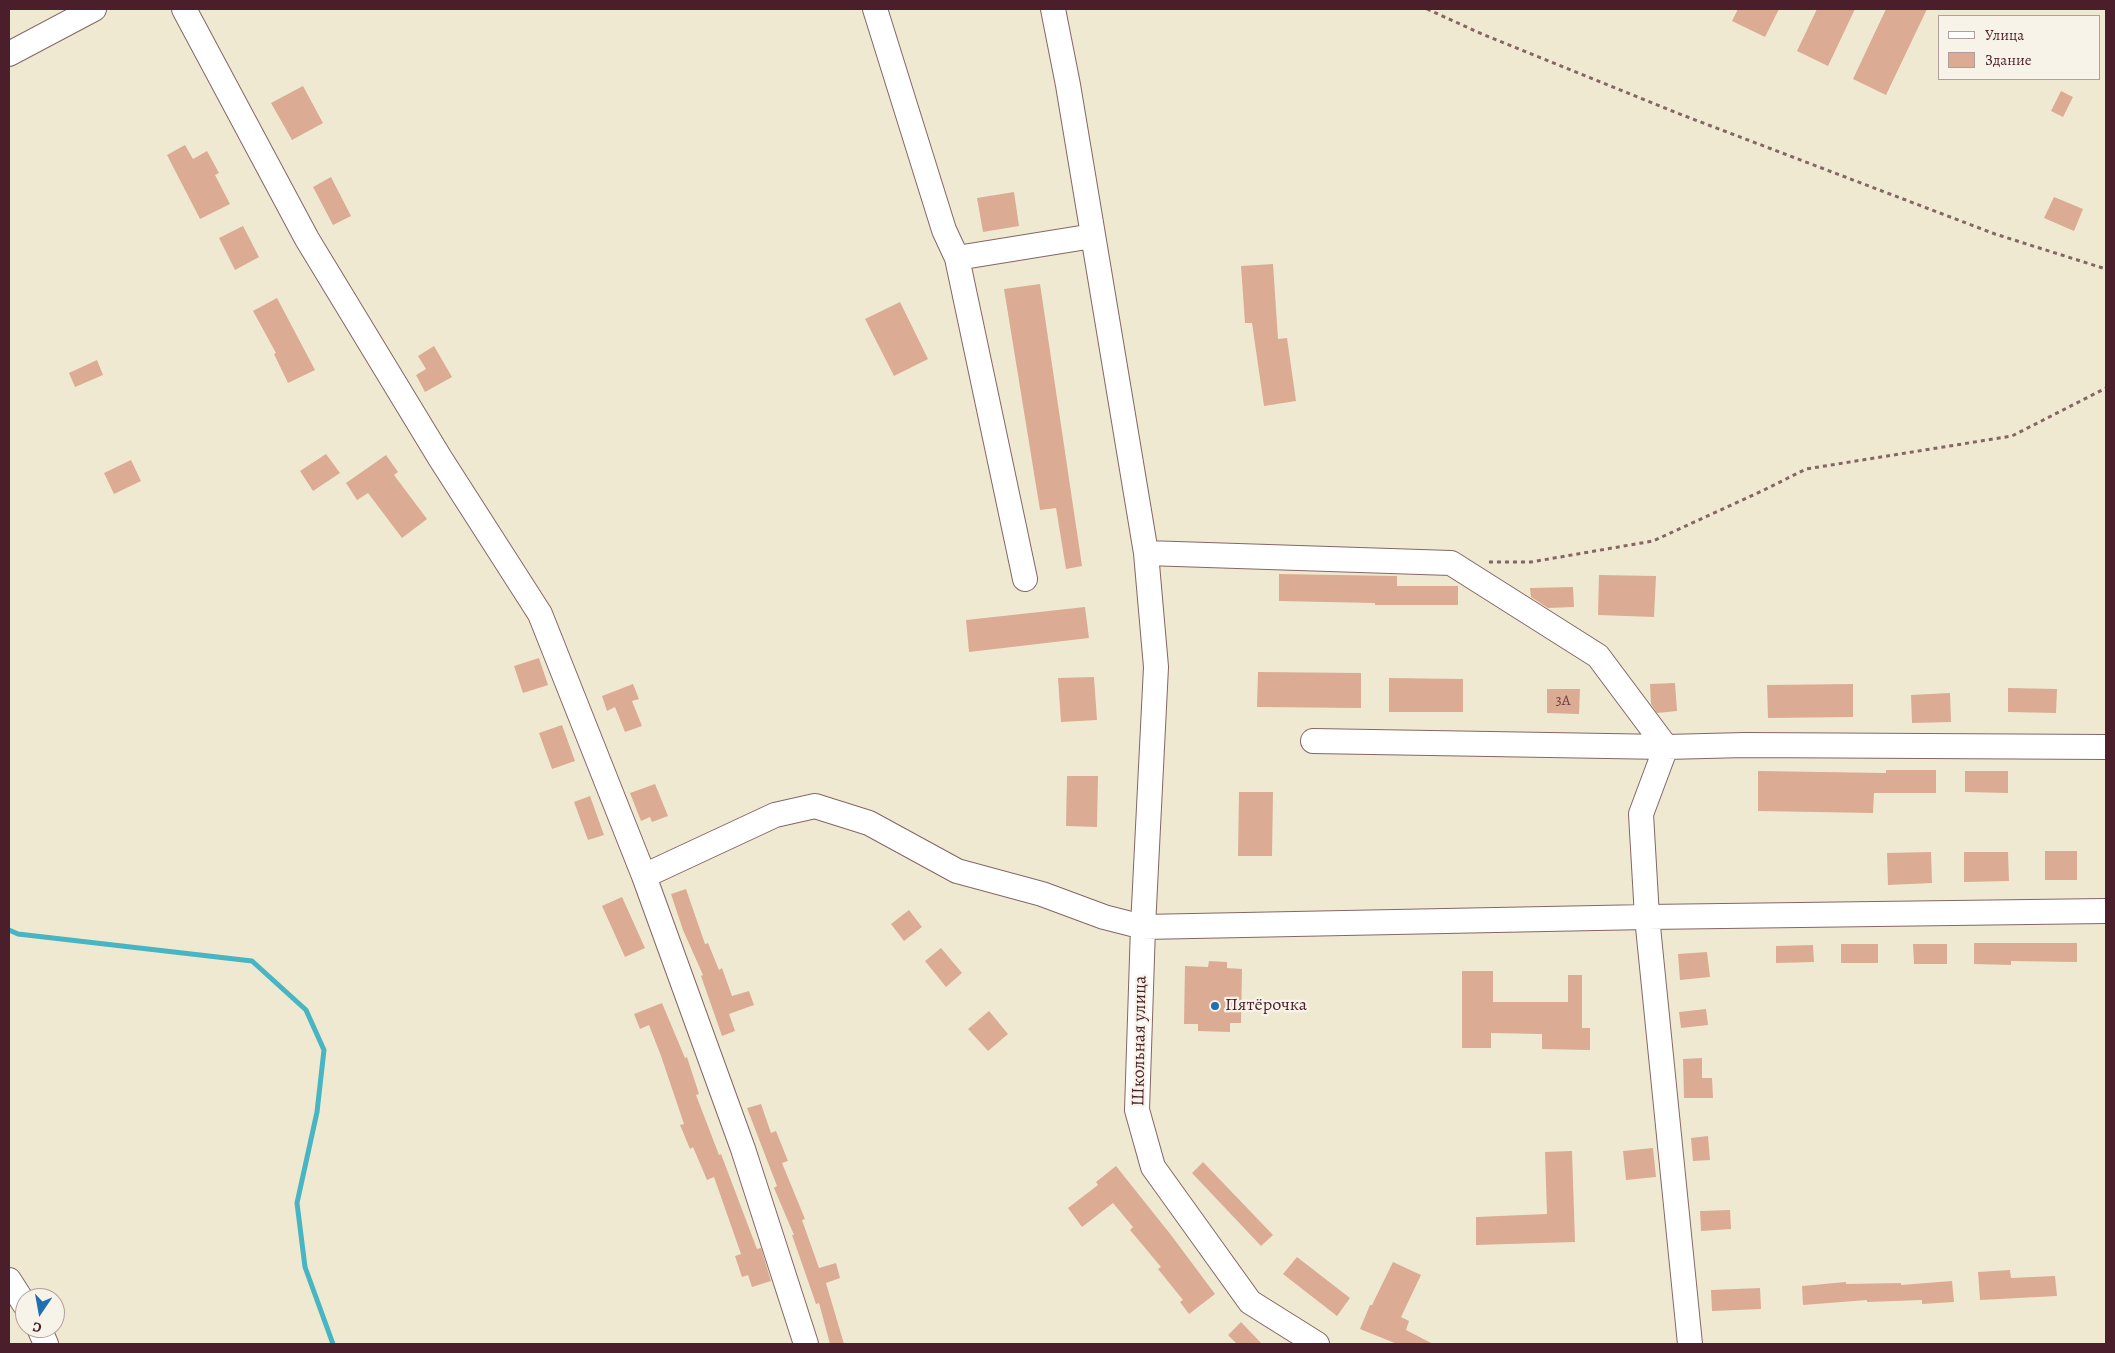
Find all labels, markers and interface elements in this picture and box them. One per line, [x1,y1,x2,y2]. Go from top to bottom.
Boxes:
legend [1938,15,2100,80]
text: Улица [1985,25,2024,45]
text: Здание [1985,50,2032,70]
house number: 3А [1556,692,1570,710]
street label: Школьная улица [1128,975,1152,1107]
place label: Пятёрочка [1225,995,1307,1017]
marker: Пятёрочка [1209,1000,1221,1012]
north arrow [15,1288,65,1338]
text: С [31,1317,43,1337]

